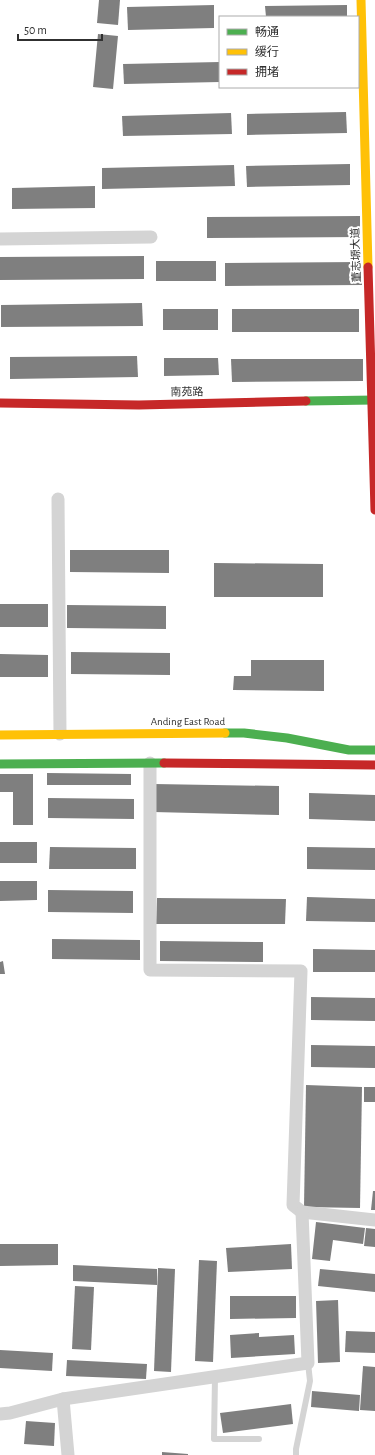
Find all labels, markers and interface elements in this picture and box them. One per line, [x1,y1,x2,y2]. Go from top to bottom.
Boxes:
scale bar [18,16,102,42]
legend [219,16,359,88]
text: 50 m [24,24,47,36]
text: 畅通 [255,25,279,38]
text: 缓行 [255,45,279,58]
text: 拥堵 [255,66,279,78]
street label: 董志塬大道 [349,227,362,283]
street label: 南苑路 [170,385,204,398]
street label: Anding East Road [151,716,226,727]

